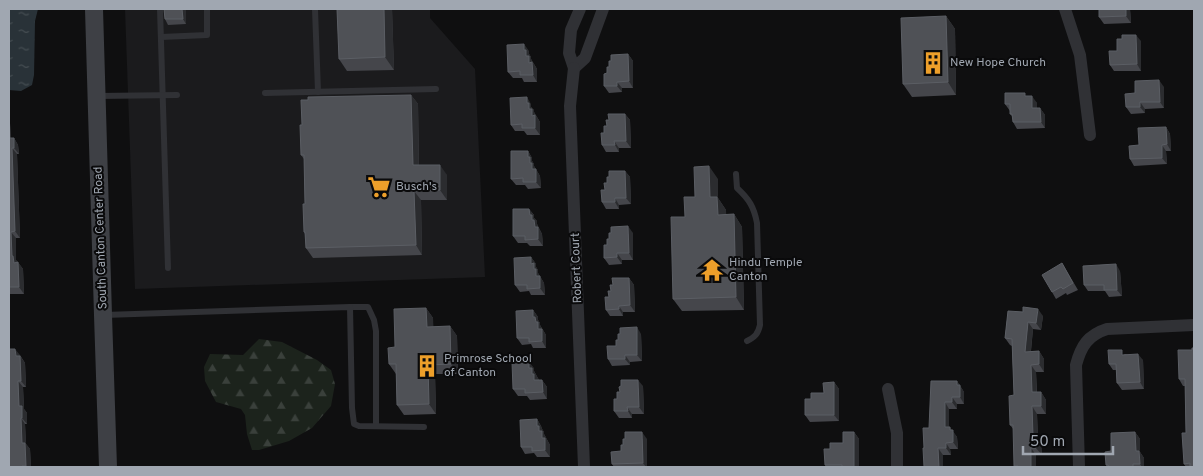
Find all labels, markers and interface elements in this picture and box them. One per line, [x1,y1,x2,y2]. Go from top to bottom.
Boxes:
building icon: New Hope Church [920,50,946,76]
place label: New Hope Church [950,55,1046,71]
street label: South Canton Center Road [91,166,111,310]
supermarket icon: Busch's [366,174,392,200]
place label: Busch's [396,179,437,195]
street label: Robert Court [568,232,586,304]
place label: Hindu Temple Canton [729,255,802,285]
temple icon: Hindu Temple Canton [699,257,725,283]
place label: Primrose School of Canton [444,351,532,381]
building icon: Primrose School of Canton [414,353,440,379]
scale bar [1023,424,1113,456]
text: 50 m [1030,433,1065,452]

